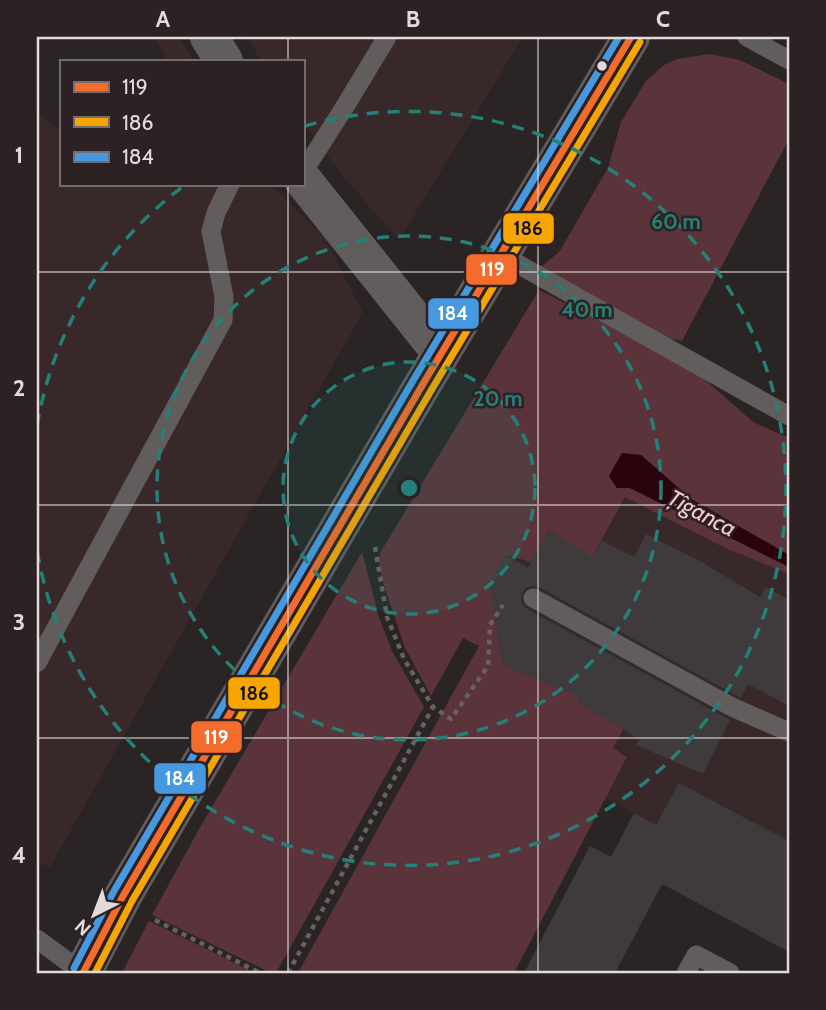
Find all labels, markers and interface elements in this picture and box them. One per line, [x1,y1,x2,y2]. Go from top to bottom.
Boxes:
text: A [156,5,171,33]
text: B [406,5,420,33]
text: C [656,5,670,33]
unlabelled marker [595,59,609,73]
legend [60,60,304,186]
text: 119 [122,74,148,99]
text: 186 [122,110,154,135]
text: 1 [15,141,23,169]
text: 184 [122,144,154,169]
text: 60 m [651,209,701,234]
line badge: 186 [502,212,555,245]
text: 186 [513,217,543,240]
line badge: 119 [465,253,518,286]
text: 119 [480,258,504,281]
line badge: 184 [427,297,480,330]
text: 40 m [562,297,612,322]
text: 184 [438,302,468,325]
text: 2 [13,374,25,402]
text: 20 m [474,386,522,411]
centre of rings [397,476,421,500]
water label: Țîganca [663,483,741,543]
text: 3 [13,608,25,636]
line badge: 186 [227,676,281,710]
text: 186 [239,682,269,705]
line badge: 119 [190,720,243,754]
text: 119 [204,726,228,749]
line badge: 184 [153,762,207,795]
text: 184 [165,767,195,790]
text: 4 [12,841,26,869]
north arrow [60,880,130,950]
text: N [70,914,96,940]

